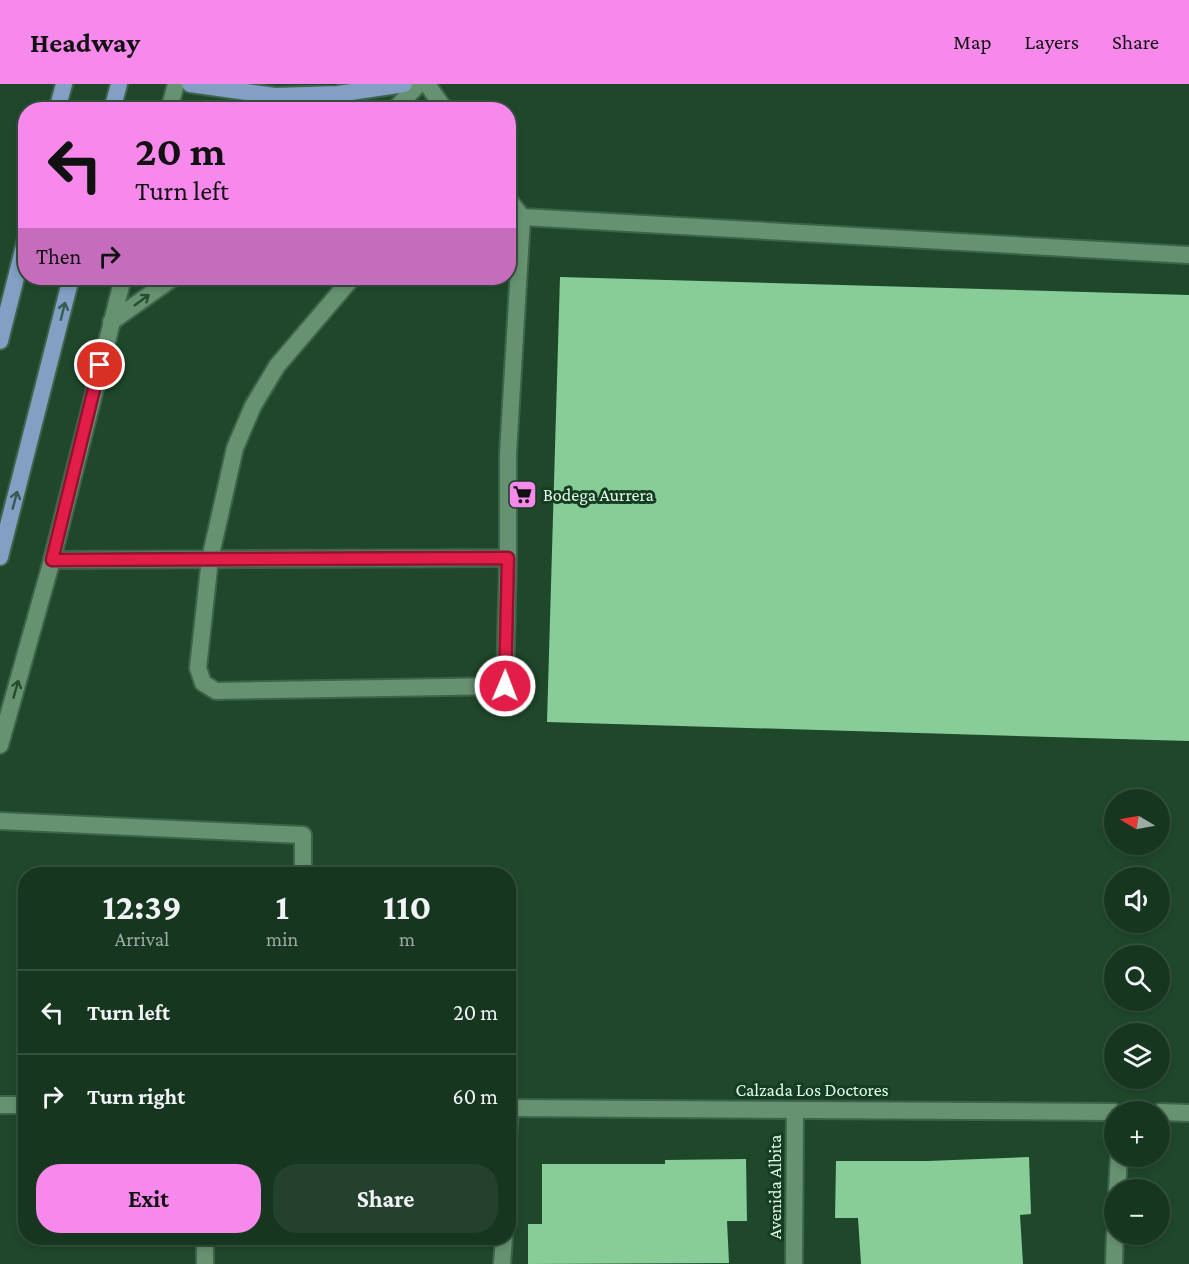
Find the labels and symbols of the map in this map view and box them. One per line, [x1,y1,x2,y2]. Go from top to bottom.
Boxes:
one-way arrow [133,294,149,306]
one-way arrow [57,302,69,321]
pin [74,339,125,390]
supermarket icon: Bodega Aurrera [506,479,538,511]
place label: Bodega Aurrera [543,485,654,505]
one-way arrow [10,491,22,510]
position arrow [473,654,537,718]
one-way arrow [11,680,22,699]
north arrow [1104,789,1170,855]
street label: Calzada Los Doctores [735,1080,889,1100]
street label: Avenida Albita [765,1135,785,1239]

